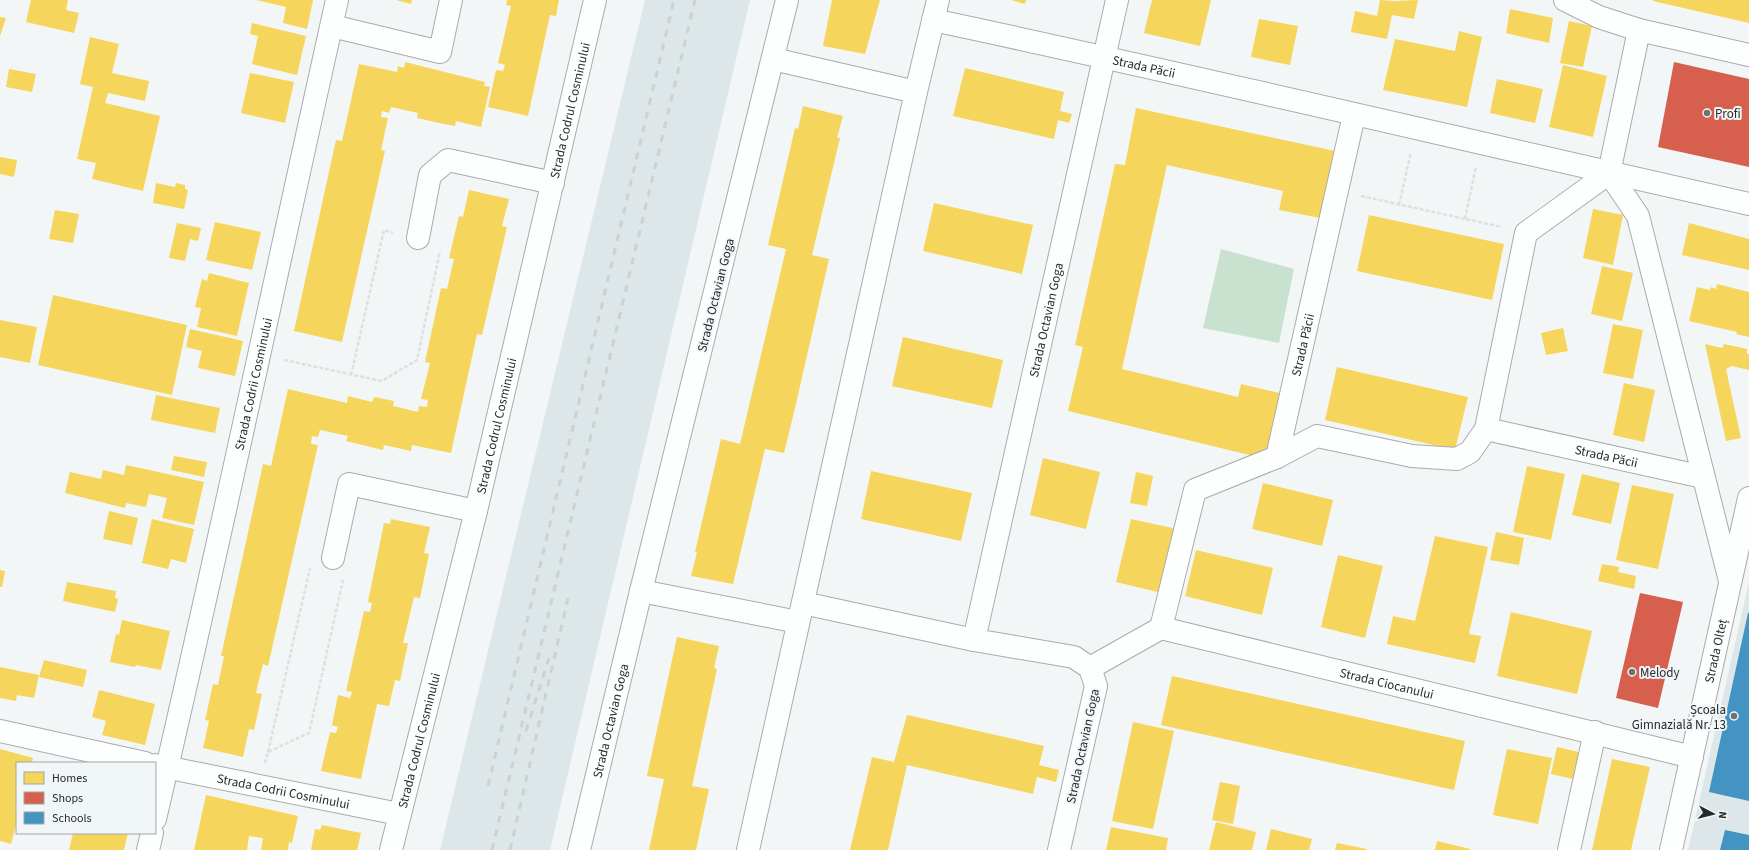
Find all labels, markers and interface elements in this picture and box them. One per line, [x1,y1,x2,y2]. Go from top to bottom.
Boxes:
street label: Strada Codrul Cosminului [546,41,595,180]
street label: Strada Păcii [1111,51,1177,83]
place label: Profi [1715,105,1741,123]
marker: Profi [1702,108,1712,118]
street label: Strada Octavian Goga [693,236,739,354]
street label: Strada Octavian Goga [1025,261,1068,379]
street label: Strada Păcii [1287,312,1319,378]
street label: Strada Codrii Cosminului [231,316,277,452]
street label: Strada Codrul Cosminului [472,356,521,496]
street label: Strada Păcii [1573,441,1639,472]
street label: Strada Olteț [1700,617,1732,685]
street label: Strada Octavian Goga [589,662,633,780]
street label: Strada Ciocanului [1338,664,1436,704]
place label: Melody [1640,664,1680,682]
marker: Melody [1627,667,1637,677]
street label: Strada Codrul Cosminului [394,671,445,810]
street label: Strada Octavian Goga [1062,687,1104,805]
place label: Școala Gimnazială Nr. 13 [1632,701,1726,734]
marker: Școala Gimnazială Nr. 13 [1729,711,1739,721]
legend [16,762,156,834]
text: Homes [52,770,87,787]
street label: Strada Codrii Cosminului [215,770,351,814]
text: Shops [52,790,83,807]
north arrow [1693,794,1733,834]
text: Schools [52,810,92,827]
text: N [1715,811,1730,820]

